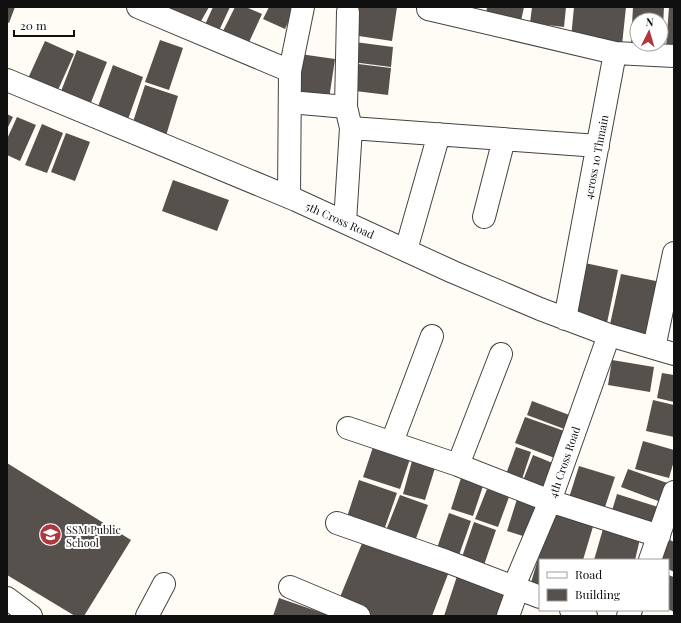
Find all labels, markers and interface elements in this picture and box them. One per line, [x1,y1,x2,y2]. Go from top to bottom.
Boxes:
scale bar [14,12,74,38]
north arrow [629,12,669,52]
text: N [645,14,655,29]
text: 20 m [20,17,47,33]
street label: 4cross 10 Thmain [580,113,612,200]
street label: 5th Cross Road [303,198,377,242]
street label: 4th Cross Road [545,424,583,500]
school or university icon: SSM Public School [38,522,64,548]
place label: SSM Public School [66,522,121,550]
legend [539,559,669,611]
text: Road [575,566,602,582]
text: Building [575,586,621,602]

